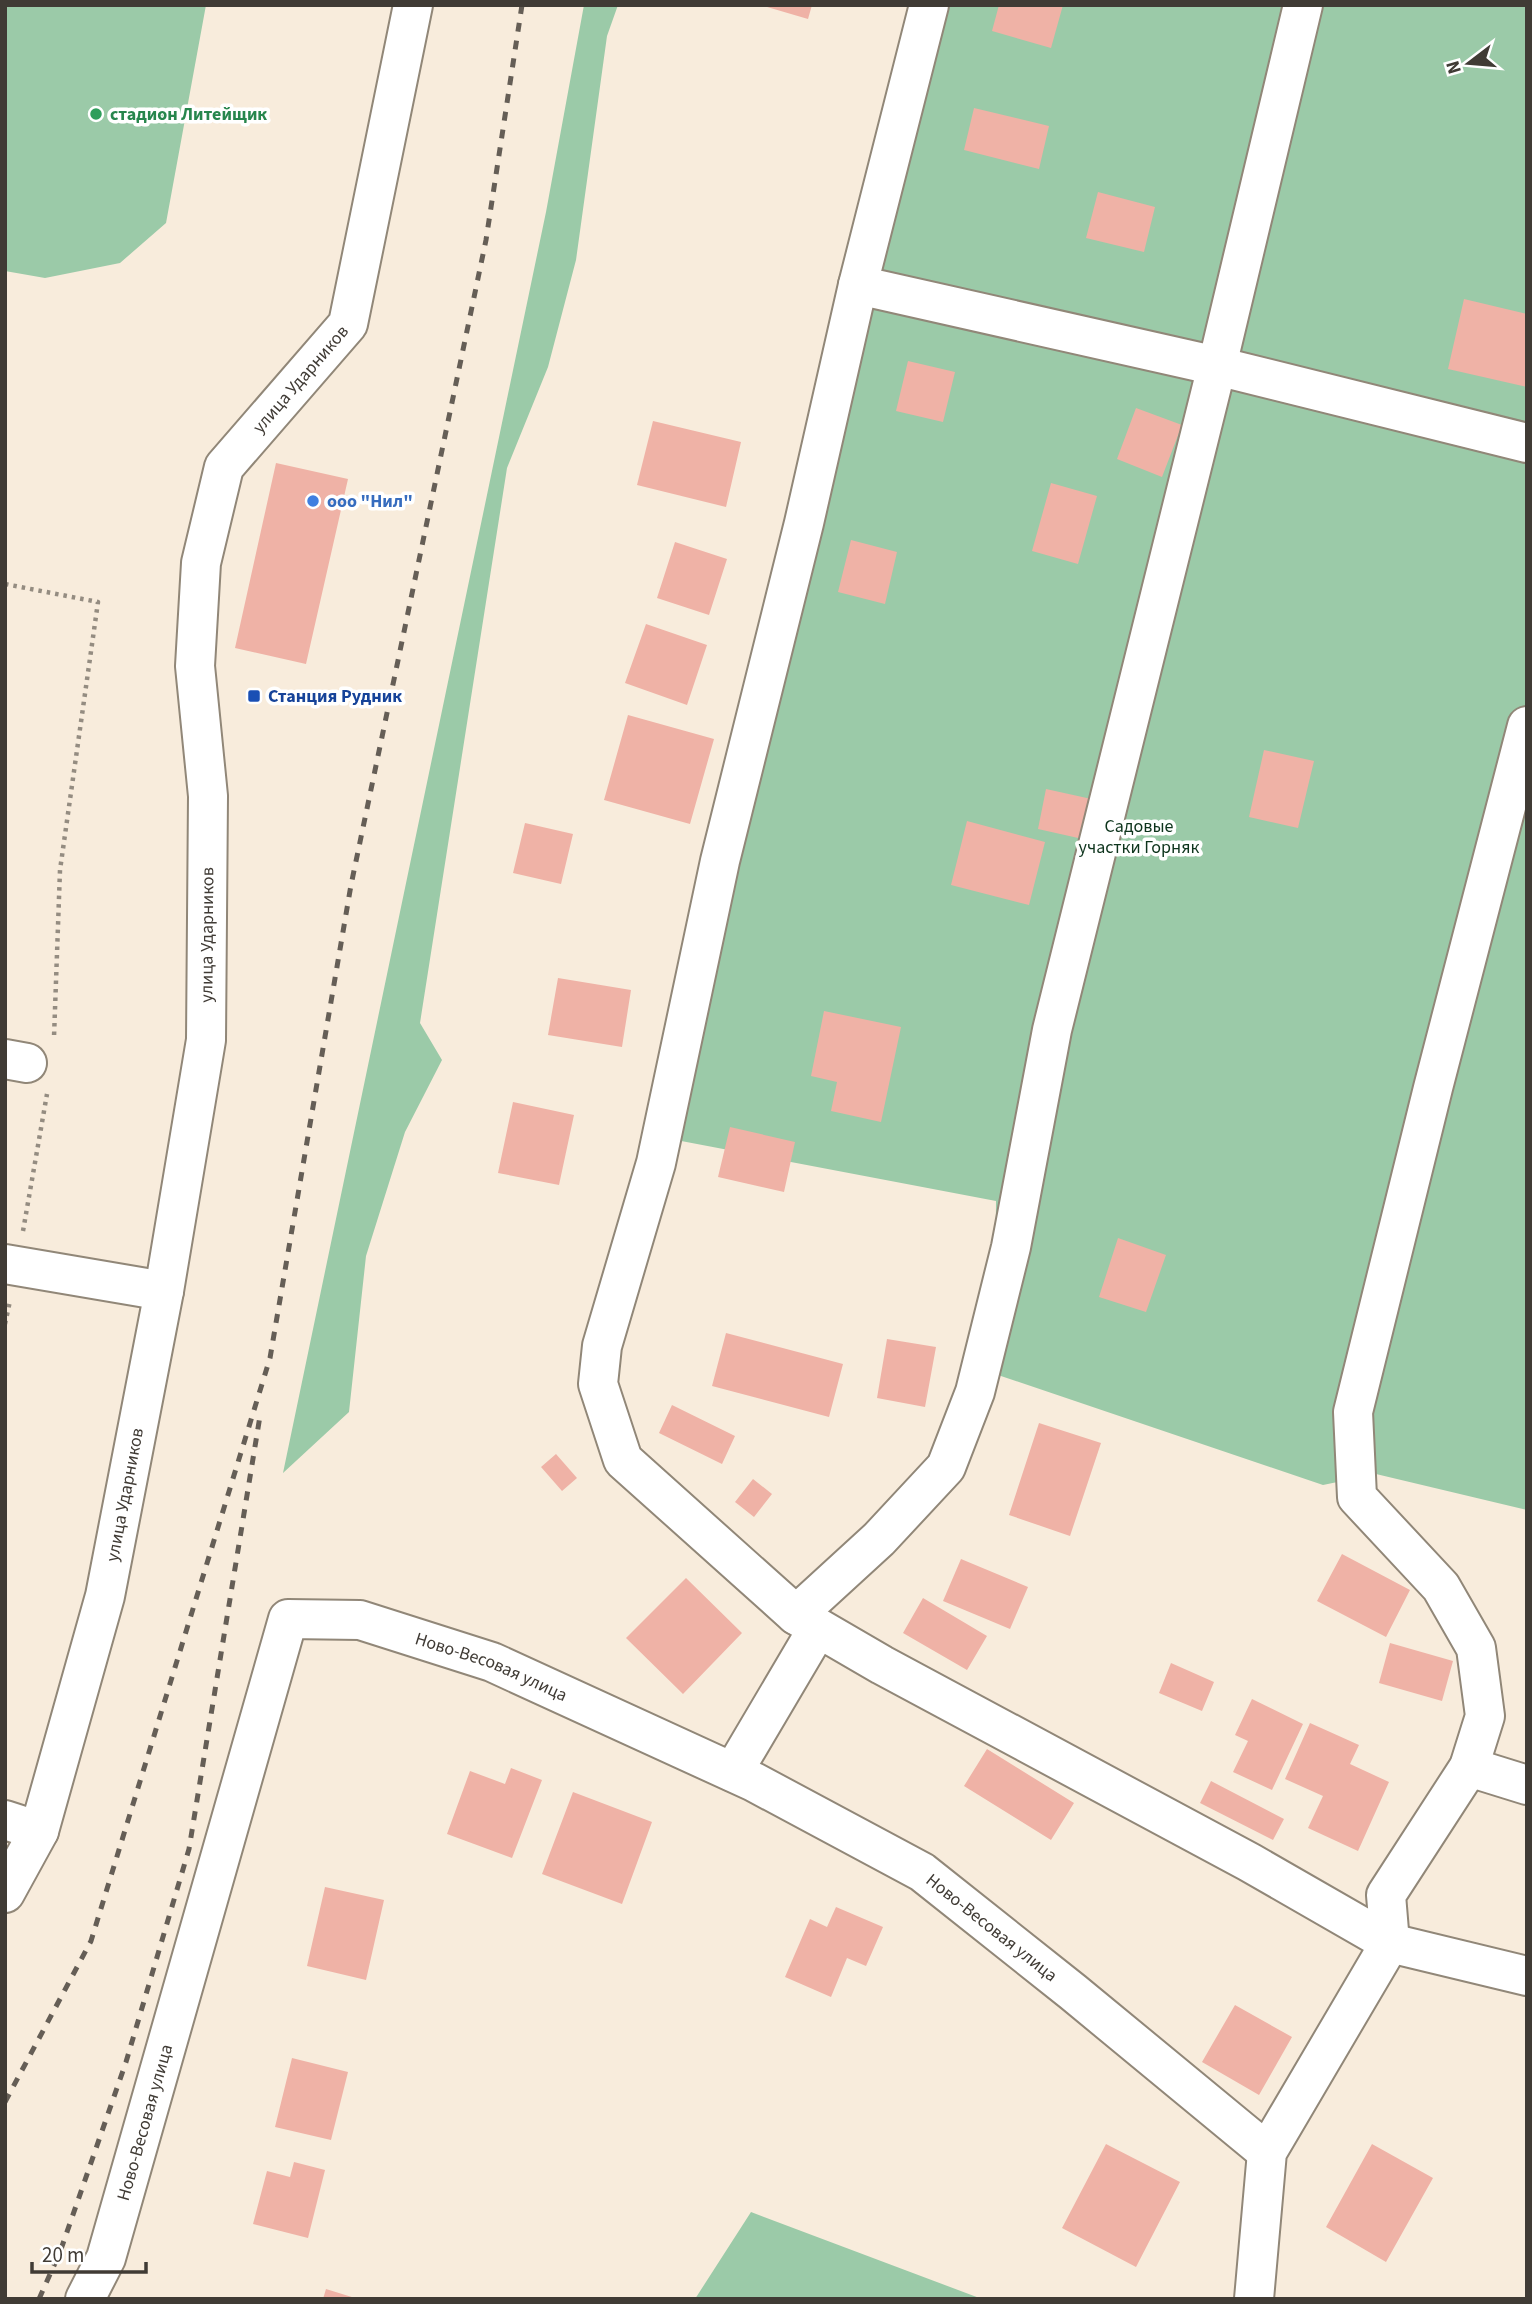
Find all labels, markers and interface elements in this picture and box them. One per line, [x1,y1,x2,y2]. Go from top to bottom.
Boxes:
north arrow [1434,28,1504,98]
text: N [1439,57,1469,77]
place label: стадион Литейщик [110,102,267,127]
marker: стадион Литейщик [88,106,104,122]
street label: улица Ударников [246,320,354,438]
place label: ооо "Нил" [327,489,413,514]
marker: ооо "Нил" [305,493,321,509]
place label: Станция Рудник [268,684,402,709]
marker: Станция Рудник [246,688,262,704]
park label: Садовые участки Горняк [1079,814,1199,860]
street label: улица Ударников [194,867,220,1003]
street label: улица Ударников [99,1426,150,1564]
street label: Ново-Весовая улица [412,1626,572,1707]
street label: Ново-Весовая улица [921,1867,1063,1988]
street label: Ново-Весовая улица [110,2041,179,2204]
scale bar [32,2230,145,2274]
text: 20 m [42,2240,84,2270]

